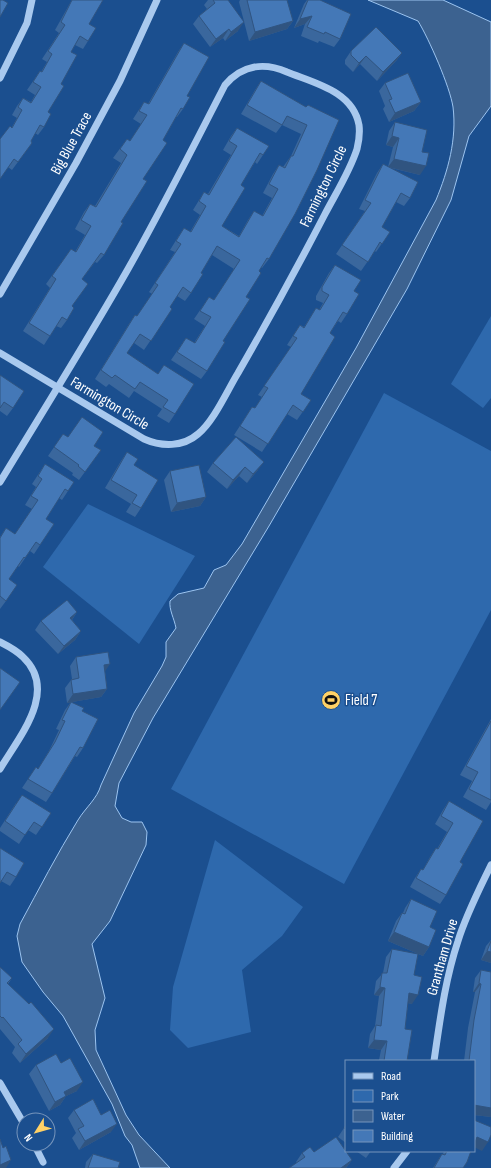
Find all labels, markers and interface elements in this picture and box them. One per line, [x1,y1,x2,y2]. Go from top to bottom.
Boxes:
street label: Big Blue Trace [46,109,96,178]
street label: Farmington Circle [295,142,351,230]
street label: Farmington Circle [67,372,153,434]
sports icon: Field 7 [320,689,342,711]
place label: Field 7 [345,691,377,710]
street label: Grantham Drive [422,917,462,998]
legend [345,1060,475,1152]
text: Road [381,1069,401,1084]
text: Park [381,1089,399,1104]
text: Water [381,1109,405,1124]
north arrow [16,1112,56,1152]
text: Building [381,1129,413,1144]
text: N [21,1131,35,1144]

